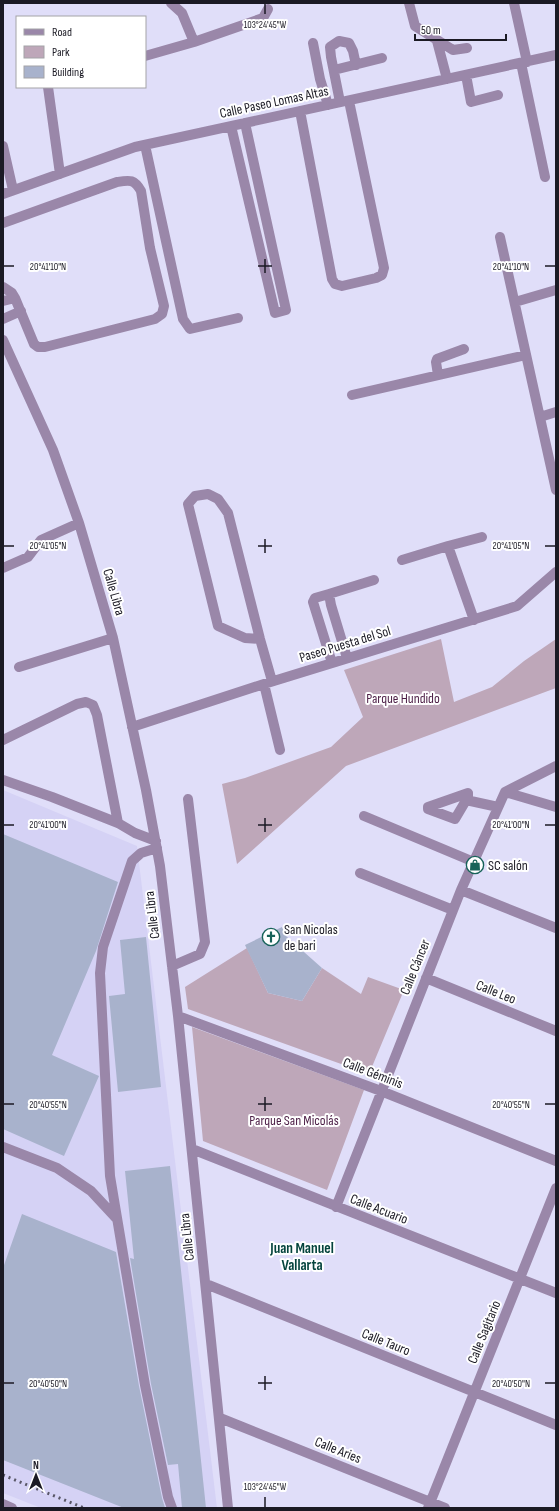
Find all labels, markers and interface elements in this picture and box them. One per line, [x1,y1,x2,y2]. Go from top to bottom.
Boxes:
legend [16,16,146,88]
scale bar [415,16,506,42]
text: 103°24'45"W [244,19,287,31]
text: 50 m [421,23,441,38]
text: Road [52,25,72,40]
text: Park [52,45,70,60]
text: Building [52,65,84,80]
street label: Calle Paseo Lomas Altas [218,82,330,122]
text: 20°41'10"N [30,261,66,273]
text: 20°41'10"N [493,261,529,273]
text: 20°41'05"N [30,540,66,552]
text: 20°41'05"N [493,540,529,552]
street label: Calle Libra [99,567,129,617]
street label: Paseo Puesta del Sol [297,622,393,666]
park label: Parque Hundido [366,690,440,707]
text: 20°41'00"N [29,819,67,831]
text: 20°41'00"N [492,819,530,831]
shop icon: SC salón [465,855,485,875]
place label: SC salón [488,857,528,874]
street label: Calle Libra [141,890,163,940]
place label: San Nicolas de bari [284,921,338,954]
church icon: San Nicolas de bari [261,927,281,947]
street label: Calle Cáncer [396,937,434,997]
street label: Calle Leo [474,976,519,1008]
street label: Calle Géminis [341,1054,405,1092]
text: 20°40'55"N [29,1099,67,1111]
text: 20°40'55"N [492,1099,530,1111]
park label: Parque San Micolás [249,1112,339,1129]
street label: Calle Acuario [348,1190,410,1228]
street label: Calle Libra [176,1212,198,1262]
district label: Juan Manuel Vallarta [269,1239,334,1275]
street label: Calle Sagitario [464,1298,504,1366]
street label: Calle Tauro [359,1325,413,1359]
text: 20°40'50"N [29,1378,67,1390]
text: 20°40'50"N [492,1378,530,1390]
street label: Calle Aries [312,1433,364,1467]
north arrow [16,1455,56,1495]
text: N [33,1459,39,1472]
text: 103°24'45"W [244,1481,287,1493]

